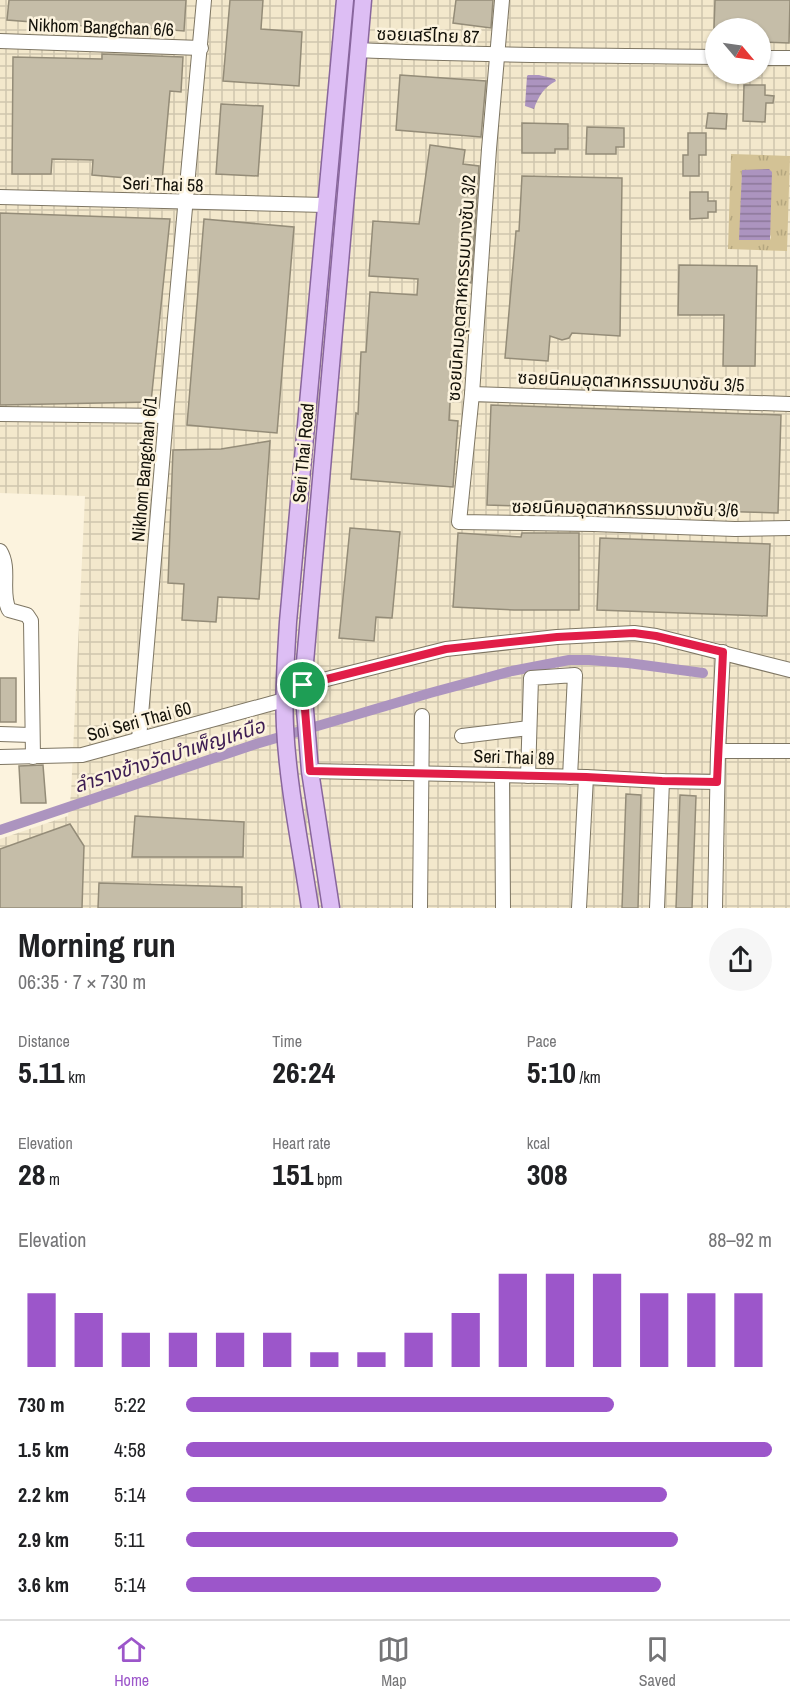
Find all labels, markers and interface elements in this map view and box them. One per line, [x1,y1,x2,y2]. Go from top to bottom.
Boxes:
street label: Nikhom Bangchan 6/6 [28,12,174,42]
north arrow [705,18,771,84]
map controls [705,18,771,84]
street label: ซอยเสรีไทย 87 [376,21,480,49]
street label: Seri Thai 58 [122,170,204,198]
street label: ซอยนิคมอุตสาหกรรมบางชัน 3/2 [441,174,481,402]
street label: ซอยนิคมอุตสาหกรรมบางชัน 3/5 [517,365,745,397]
street label: Nikhom Bangchan 6/1 [125,394,163,543]
street label: Seri Thai Road [286,402,320,504]
street label: ซอยนิคมอุตสาหกรรมบางชัน 3/6 [511,494,739,522]
pin [277,659,328,710]
icon: arrive [286,668,319,701]
street label: Soi Seri Thai 60 [84,695,194,747]
water label: ลำรางข้างวัดบำเพ็ญเหนือ [70,711,269,799]
street label: Seri Thai 89 [473,743,555,771]
text: Morning run [18,923,176,967]
button: share [709,928,772,991]
text: 06:35 · 7 × 730 m [18,968,146,995]
text: Distance [18,1030,70,1052]
text: Time [272,1030,302,1052]
text: Pace [527,1030,557,1052]
text: 5.11 [18,1052,65,1092]
text: 26:24 [272,1052,335,1092]
text: 5:10 [527,1052,576,1092]
text: km [65,1066,86,1088]
text: /km [576,1066,601,1088]
text: Elevation [18,1132,73,1154]
text: Heart rate [272,1132,331,1154]
text: kcal [527,1132,550,1154]
text: 28 [18,1154,45,1194]
text: 151 [272,1154,313,1194]
text: 308 [527,1154,568,1194]
text: m [45,1168,60,1190]
text: bpm [313,1168,343,1190]
text: Elevation [18,1226,86,1253]
text: 88–92 m [708,1226,772,1253]
text: 730 m [18,1391,65,1418]
text: 5:22 [114,1391,146,1418]
text: 1.5 km [18,1436,69,1463]
text: 4:58 [114,1436,146,1463]
text: 2.2 km [18,1481,69,1508]
text: 5:14 [114,1481,146,1508]
text: 2.9 km [18,1526,69,1553]
text: 5:11 [114,1526,145,1553]
text: 3.6 km [18,1571,69,1598]
text: 5:14 [114,1571,146,1598]
tab: Home [114,1633,149,1691]
tab: Map [377,1633,410,1691]
tab: Saved [639,1633,676,1691]

